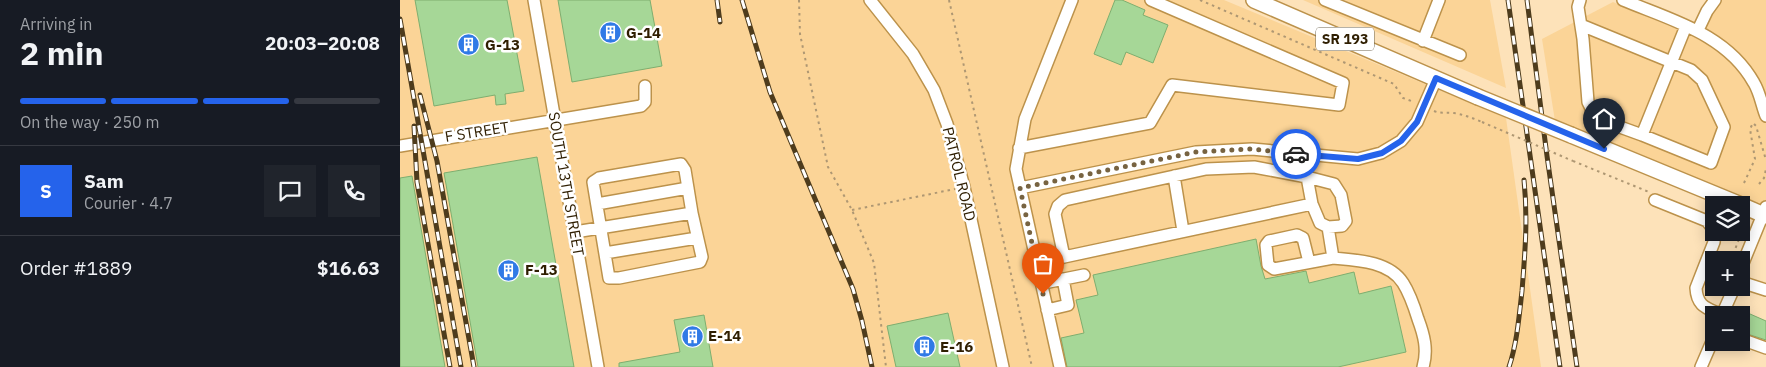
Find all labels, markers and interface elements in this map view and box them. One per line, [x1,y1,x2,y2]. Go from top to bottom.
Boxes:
text: Arriving in [20,14,92,34]
building icon: G-14 [598,21,622,45]
place label: G-14 [626,23,661,42]
road number: SR 193 [1316,28,1374,50]
text: 20:03–20:08 [265,31,380,55]
text: 2 min [20,32,104,74]
building icon: G-13 [457,33,481,57]
place label: G-13 [485,35,520,54]
pin [1583,98,1625,149]
icon: home [1590,105,1618,133]
street label: SOUTH 13TH STREET [544,111,589,258]
text: On the way · 250 m [20,112,159,132]
street label: F STREET [443,117,511,146]
street label: PATROL ROAD [939,125,980,223]
courier [1271,129,1321,179]
icon: car [1282,140,1310,168]
button: chat [264,165,316,217]
button: phone [328,165,380,217]
text: Sam [84,169,124,193]
text: S [40,179,52,203]
text: Courier · 4.7 [84,193,173,213]
map controls [1705,196,1750,351]
button: layers [1705,196,1750,241]
pin [1022,243,1064,294]
icon: bag [1029,250,1057,278]
button: + [1705,251,1750,296]
text: Order #1889 [20,256,132,280]
text: $16.63 [317,256,380,280]
building icon: F-13 [497,258,521,282]
place label: F-13 [525,260,558,279]
button: − [1705,306,1750,351]
building icon: E-14 [680,324,704,348]
place label: E-14 [708,326,741,345]
building icon: E-16 [912,335,936,359]
place label: E-16 [940,337,973,356]

